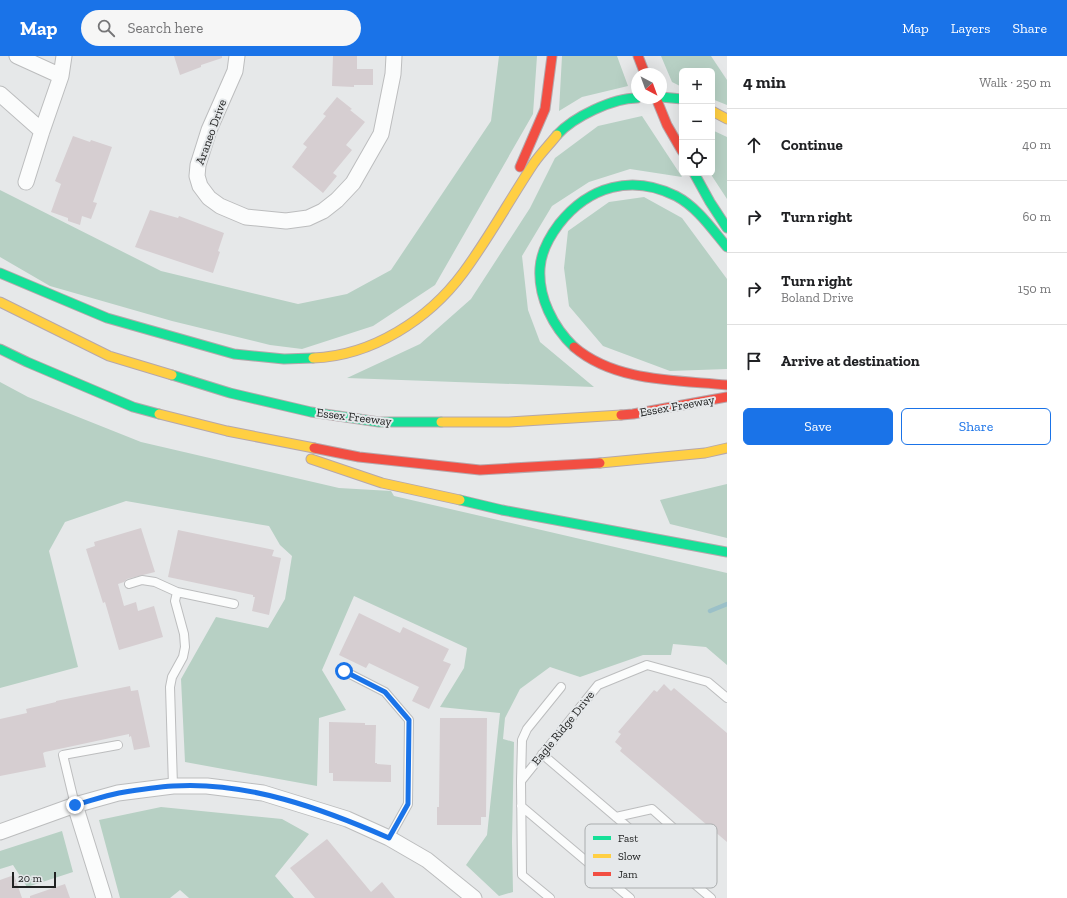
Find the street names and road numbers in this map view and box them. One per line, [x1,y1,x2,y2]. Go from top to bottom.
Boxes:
street label: Araneo Drive [193,97,229,166]
street label: Essex Freeway [638,392,716,419]
street label: Essex Freeway [316,405,393,429]
street label: Eagle Ridge Drive [529,688,597,768]

